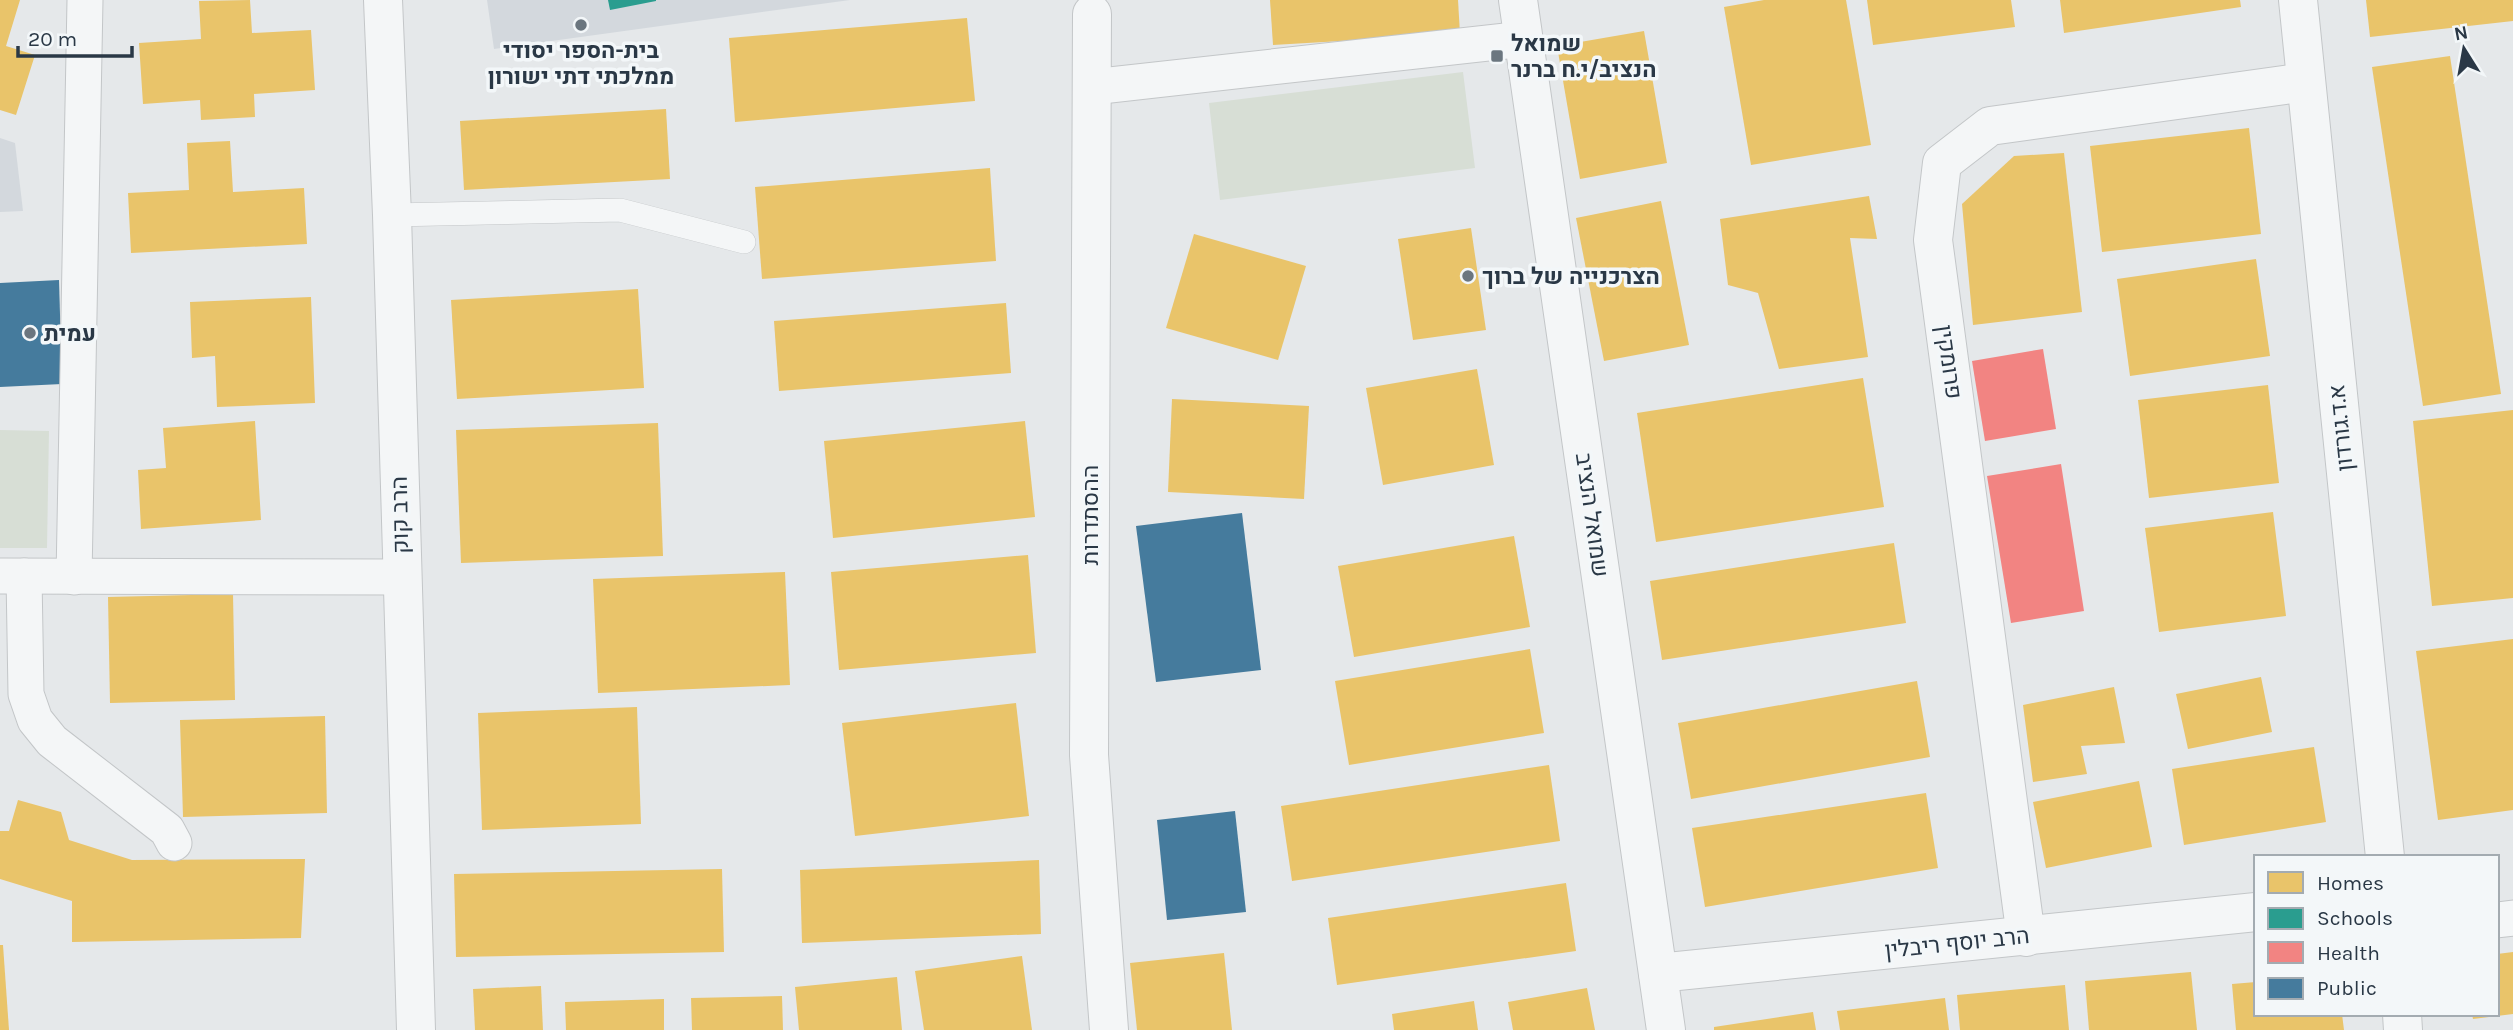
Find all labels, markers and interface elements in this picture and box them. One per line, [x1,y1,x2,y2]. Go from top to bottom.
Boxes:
scale bar [18,14,131,58]
north arrow [2429,14,2499,84]
marker: בית-הספר יסודי ממלכתי דתי ישורון [573,17,589,33]
text: N [2452,21,2470,45]
text: 20 m [28,27,77,51]
place label: שמואל הנציב/י.ח ברנר [1511,30,1657,83]
place label: בית-הספר יסודי ממלכתי דתי ישורון [488,37,674,90]
marker: שמואל הנציב/י.ח ברנר [1489,48,1505,64]
place label: הצרכנייה של ברוך [1482,263,1660,290]
marker: הצרכנייה של ברוך [1460,268,1476,284]
place label: עמית [44,320,96,347]
street label: פרומקין [1930,323,1968,401]
marker: עמית [22,325,38,341]
street label: א.ד.גורדון [2323,383,2359,473]
street label: שמואל הנציב [1570,451,1614,579]
street label: ההסתדרות [1077,465,1104,565]
street label: הרב קוק [386,476,414,554]
legend [2254,855,2499,1016]
text: Homes [2317,871,2384,895]
text: Schools [2317,906,2393,930]
street label: הרב יוסף ריבלין [1883,922,2031,964]
text: Health [2317,941,2380,965]
text: Public [2317,976,2377,1000]

